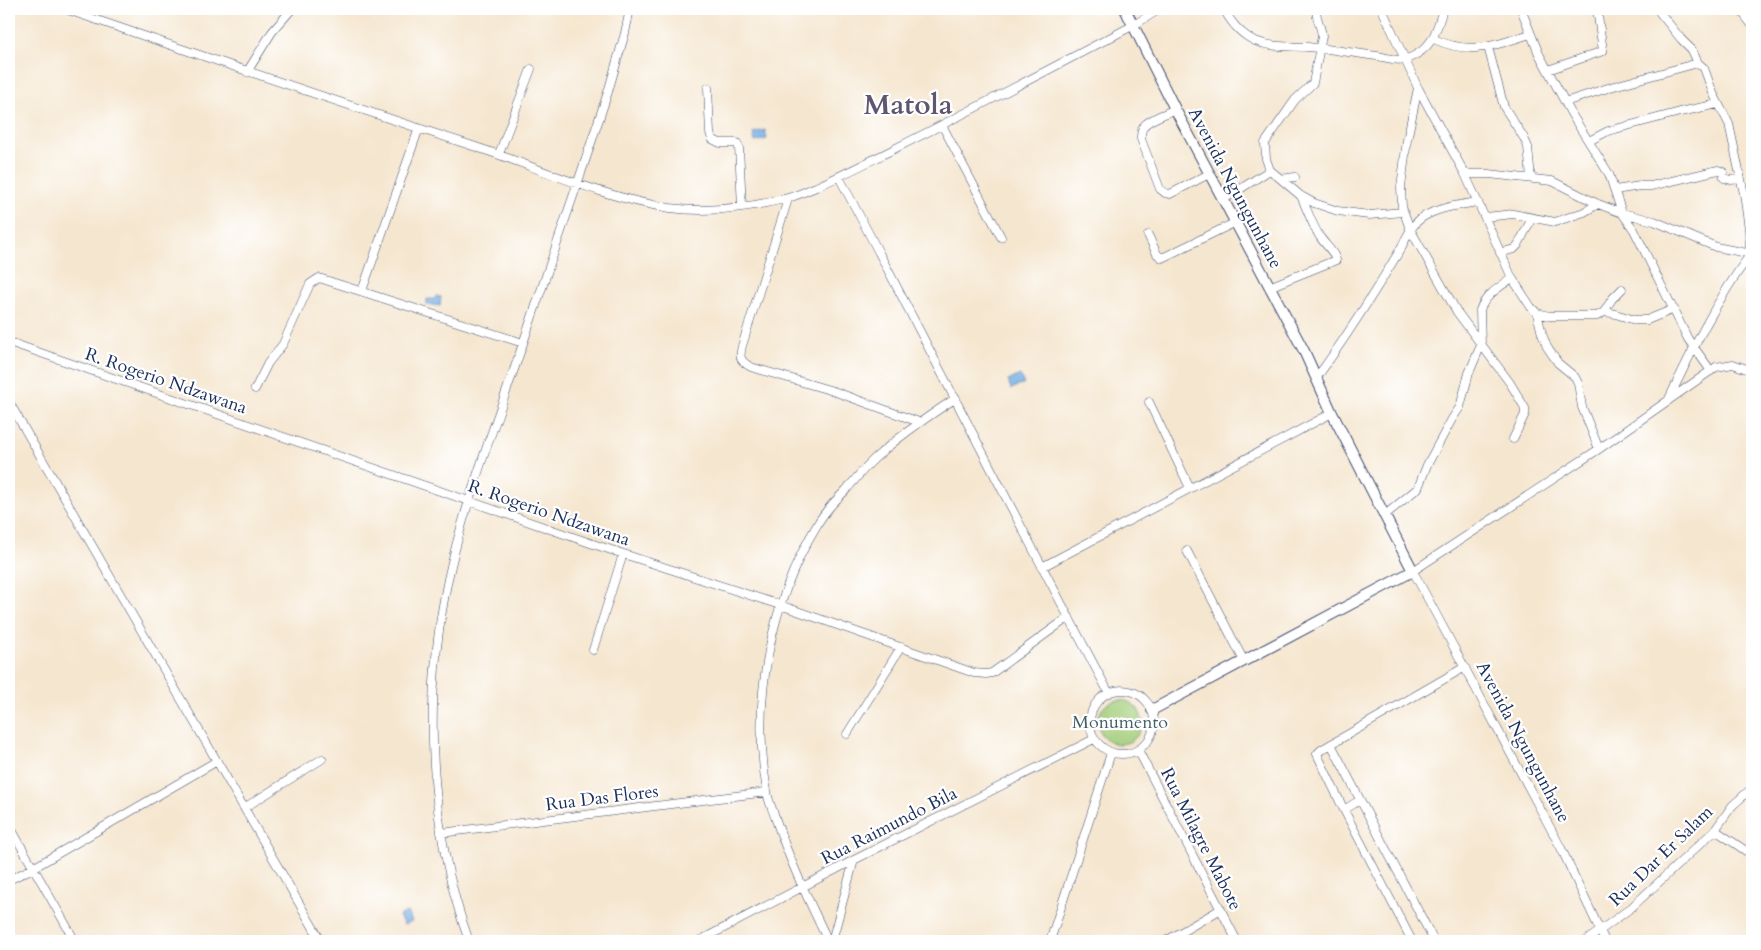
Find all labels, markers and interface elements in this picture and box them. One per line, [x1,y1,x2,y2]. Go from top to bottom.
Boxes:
district label: Matola [863,86,953,124]
street label: Avenida Ngungunhane [1182,103,1288,273]
street label: R. Rogerio Ndzawana [82,342,250,420]
street label: R. Rogerio Ndzawana [465,474,633,552]
street label: Avenida Ngungunhane [1470,657,1576,827]
park label: Monumento [1072,710,1168,735]
street label: Rua Milagre Mabote [1154,763,1248,915]
street label: Rua Das Flores [544,779,660,817]
street label: Rua Raimundo Bila [817,781,961,871]
street label: Rua Dar Er Salam [1604,799,1719,912]

